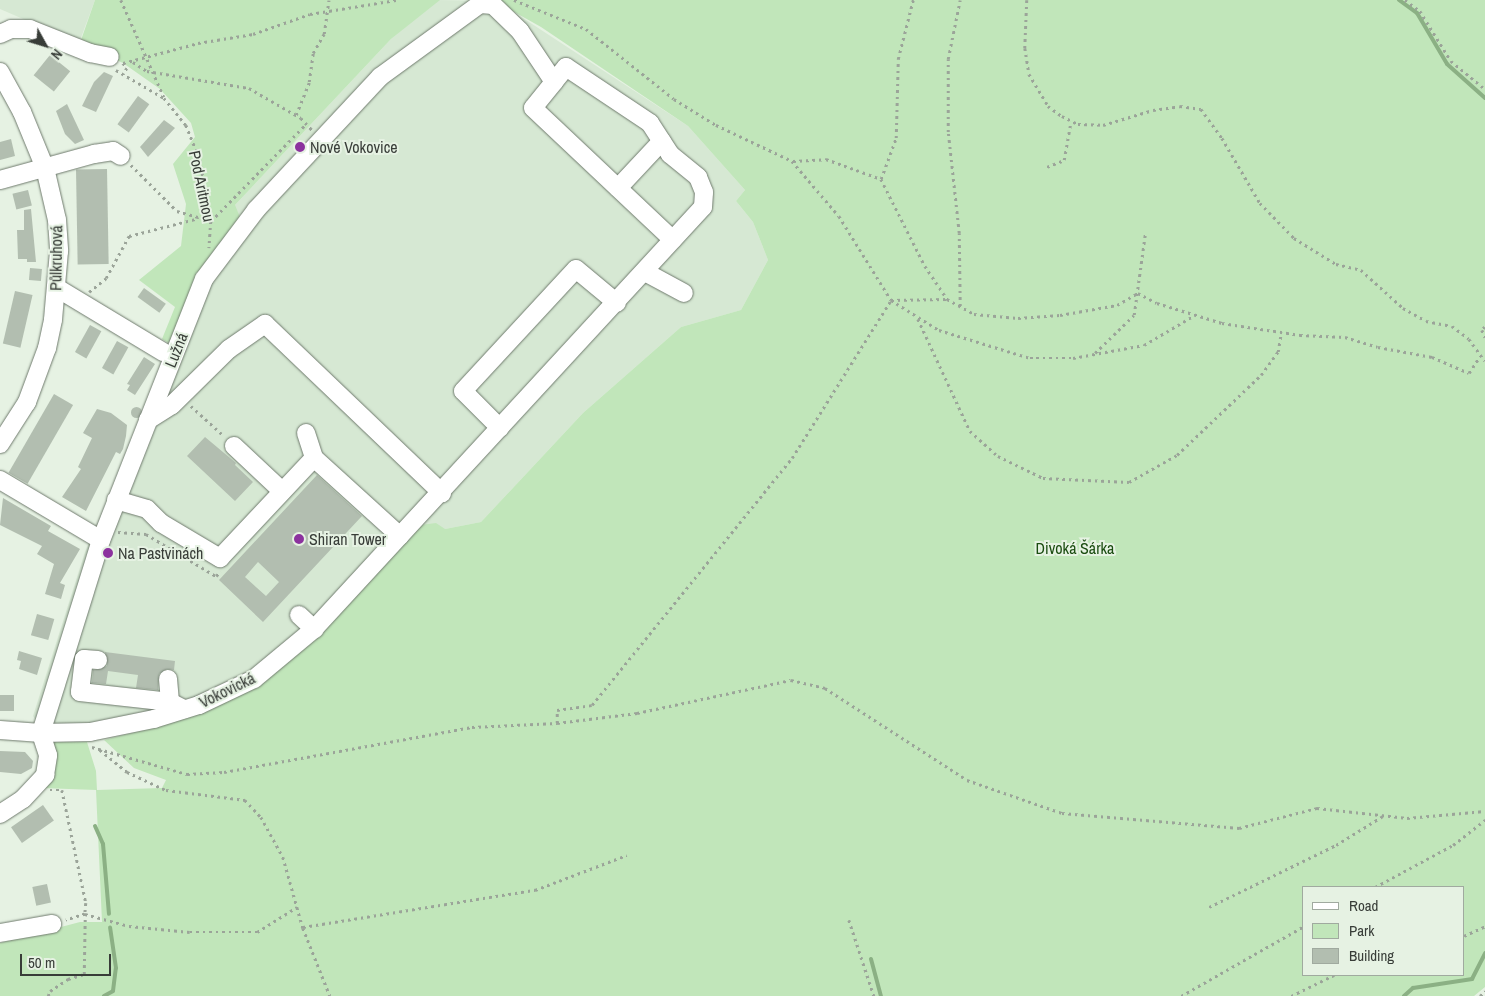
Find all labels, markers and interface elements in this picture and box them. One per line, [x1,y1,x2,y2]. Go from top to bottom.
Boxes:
north arrow [20,20,70,70]
text: N [47,46,66,63]
place label: Nové Vokovice [310,137,398,157]
marker: Nové Vokovice [294,141,306,153]
street label: Pod Aritmou [185,148,219,224]
street label: Půlkruhová [46,225,66,291]
street label: Lužná [160,330,192,370]
place label: Shiran Tower [309,529,386,549]
marker: Shiran Tower [293,533,305,545]
park label: Divoká Šárka [1036,538,1114,558]
place label: Na Pastvinách [118,543,203,563]
marker: Na Pastvinách [102,547,114,559]
street label: Vokovická [196,668,258,712]
legend [1302,886,1465,976]
text: Road [1349,895,1378,916]
text: Park [1349,920,1374,941]
scale bar [22,944,114,976]
text: Building [1349,945,1394,966]
text: 50 m [28,952,55,973]

